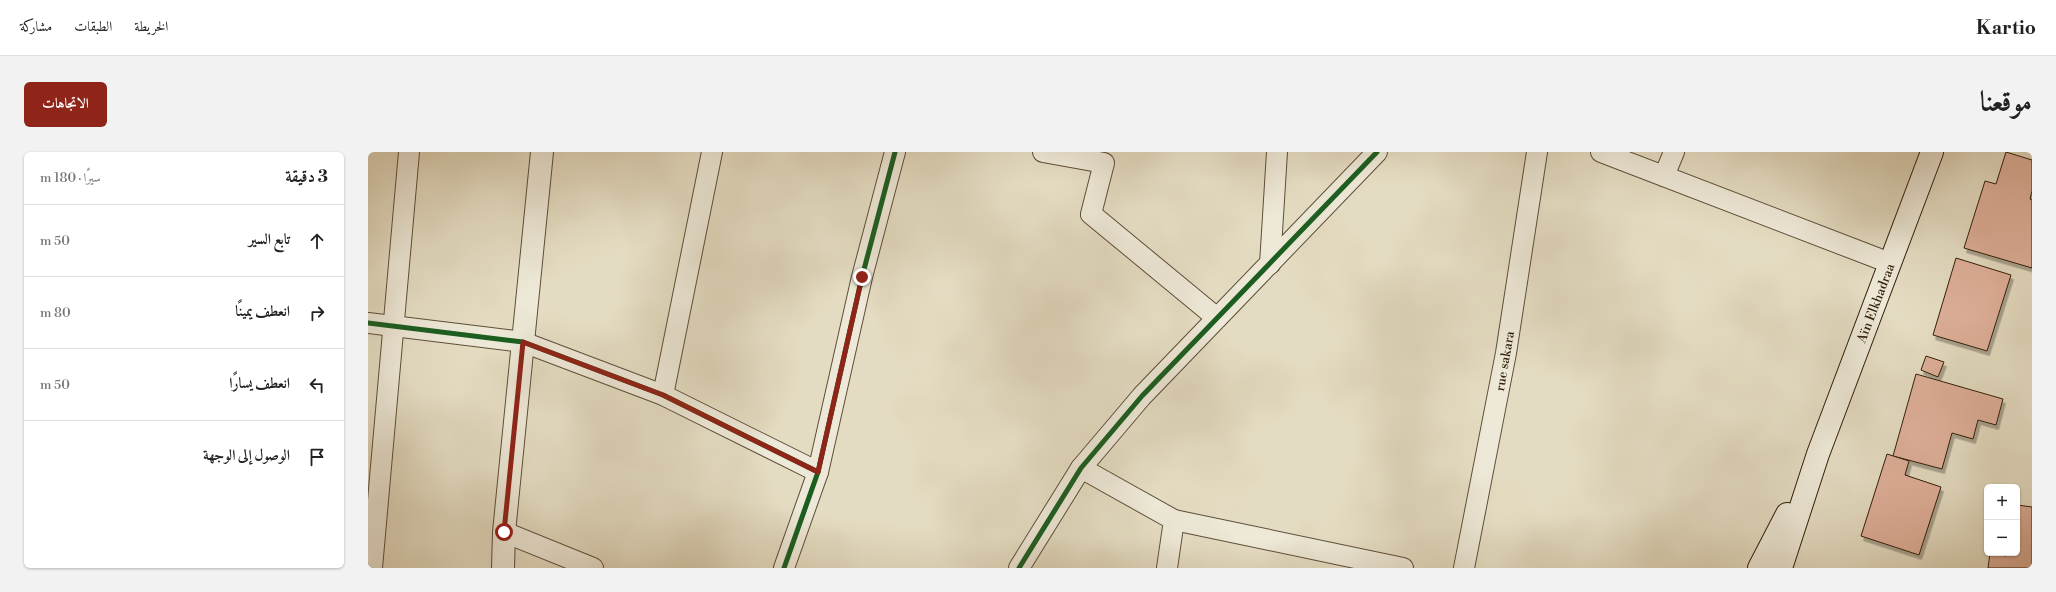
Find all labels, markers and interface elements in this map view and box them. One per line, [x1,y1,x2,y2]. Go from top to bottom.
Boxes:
text: Kartio [1976,16,2036,40]
text: مشاركة [20,18,52,36]
text: الطبقات [74,18,112,36]
text: الخريطة [134,18,168,36]
button: الاتجاهات [24,82,107,127]
text: موقعنا [1980,85,2032,120]
text: 3 دقيقة [285,166,328,188]
text: سيرًا · 180 m [40,170,101,186]
text: تابع السير [248,230,290,249]
icon: ahead [306,230,328,252]
text: 50 m [40,233,70,249]
street label: Aïn Elkhadraa [1853,261,1899,346]
route end [853,268,871,286]
text: انعطف يمينًا [235,302,290,321]
icon: right [306,302,328,324]
text: 80 m [40,305,71,321]
street label: rue sakara [1492,329,1518,393]
text: انعطف يسارًا [229,374,290,393]
icon: left [306,374,328,396]
text: 50 m [40,377,70,393]
text: الوصول إلى الوجهة [203,446,290,465]
icon: arrive [306,446,328,468]
map controls [1984,484,2020,556]
button: + [1984,484,2020,520]
button: − [1984,520,2020,556]
route start [495,523,513,541]

